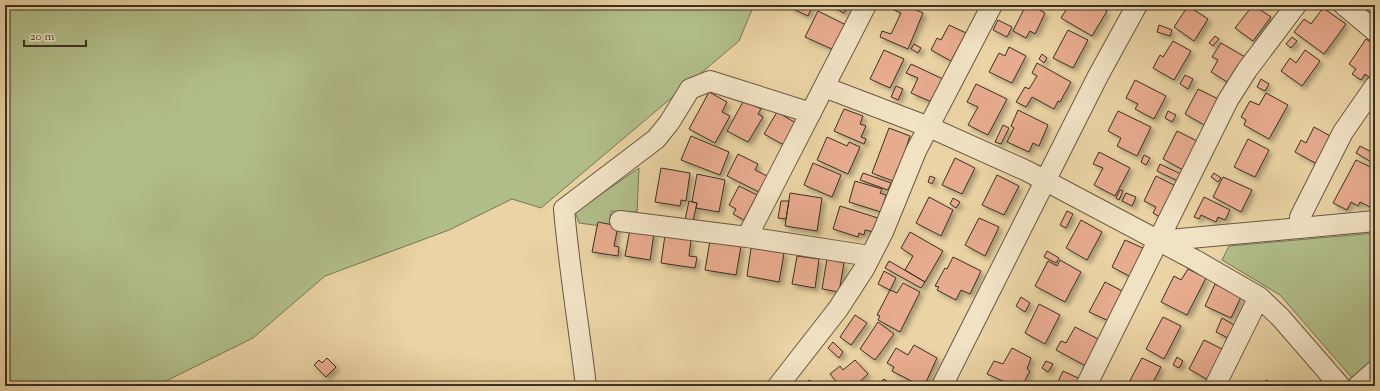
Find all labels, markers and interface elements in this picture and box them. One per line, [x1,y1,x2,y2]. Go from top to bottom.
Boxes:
scale bar [24,22,86,48]
text: 20 m [30,28,55,46]

